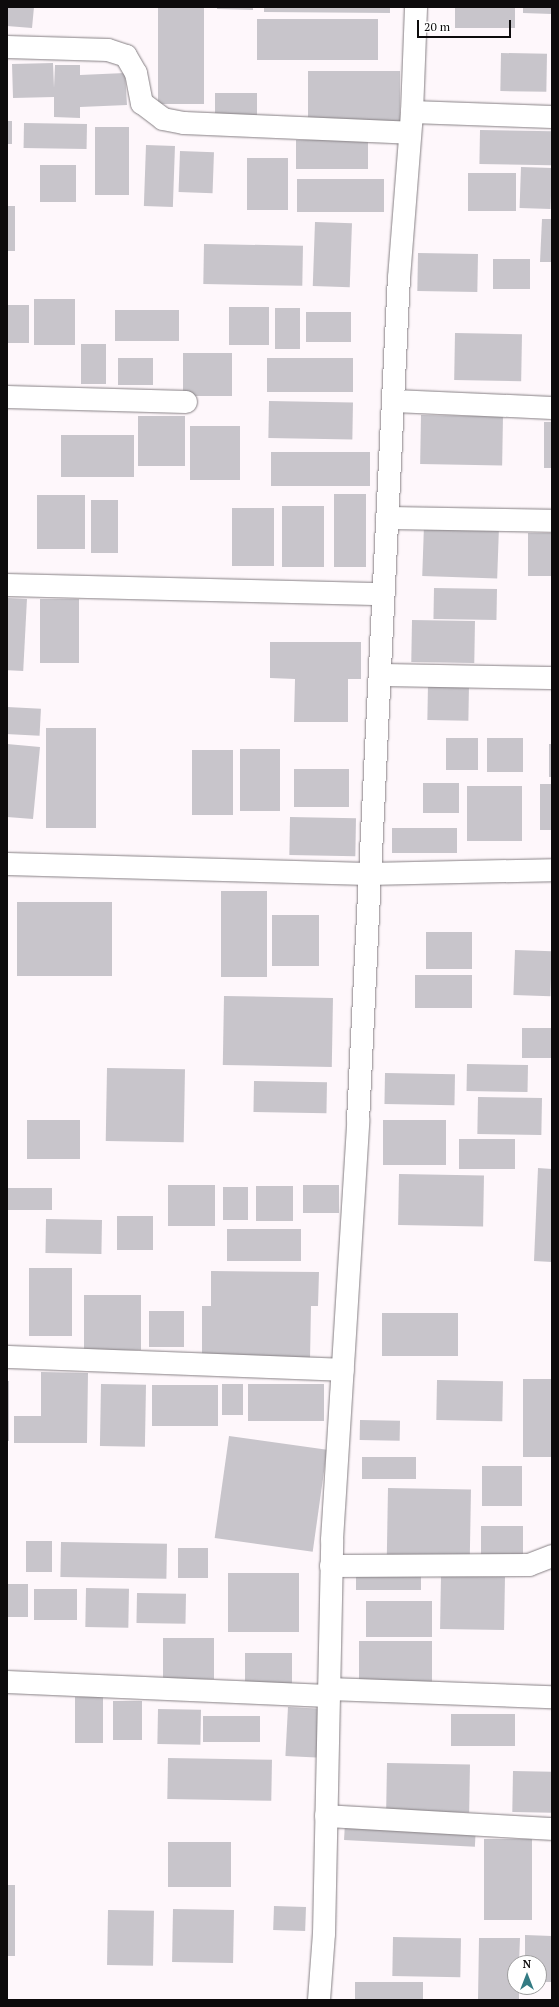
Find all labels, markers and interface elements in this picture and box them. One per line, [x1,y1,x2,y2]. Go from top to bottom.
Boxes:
scale bar [419,12,513,38]
text: 20 m [424,19,450,34]
north arrow [507,1955,547,1995]
text: N [523,1957,531,1971]

